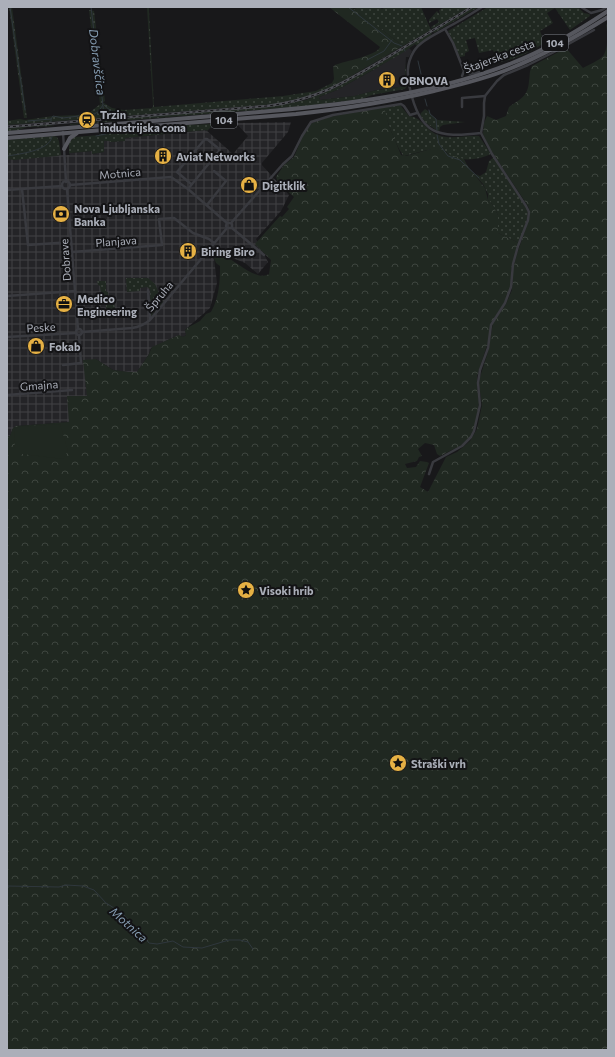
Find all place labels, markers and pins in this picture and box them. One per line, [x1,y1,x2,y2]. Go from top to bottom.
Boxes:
building icon: OBNOVA [377,70,397,90]
place label: OBNOVA [400,74,448,87]
place label: Trzin industrijska cona [100,108,186,134]
station icon: Trzin industrijska cona [77,110,97,130]
building icon: Aviat Networks [153,146,173,166]
place label: Aviat Networks [176,150,255,163]
shop icon: Digitklik [239,175,259,195]
place label: Digitklik [262,179,306,192]
place label: Nova Ljubljanska Banka [74,202,160,228]
bank icon: Nova Ljubljanska Banka [51,204,71,224]
building icon: Biring Biro [178,241,198,261]
place label: Biring Biro [201,245,255,258]
place label: Medico Engineering [77,292,137,318]
office icon: Medico Engineering [54,294,74,314]
shop icon: Fokab [26,336,46,356]
place label: Fokab [49,340,81,353]
place icon: Visoki hrib [236,580,256,600]
place label: Visoki hrib [259,584,314,597]
place icon: Straški vrh [388,753,408,773]
place label: Straški vrh [411,757,466,770]

